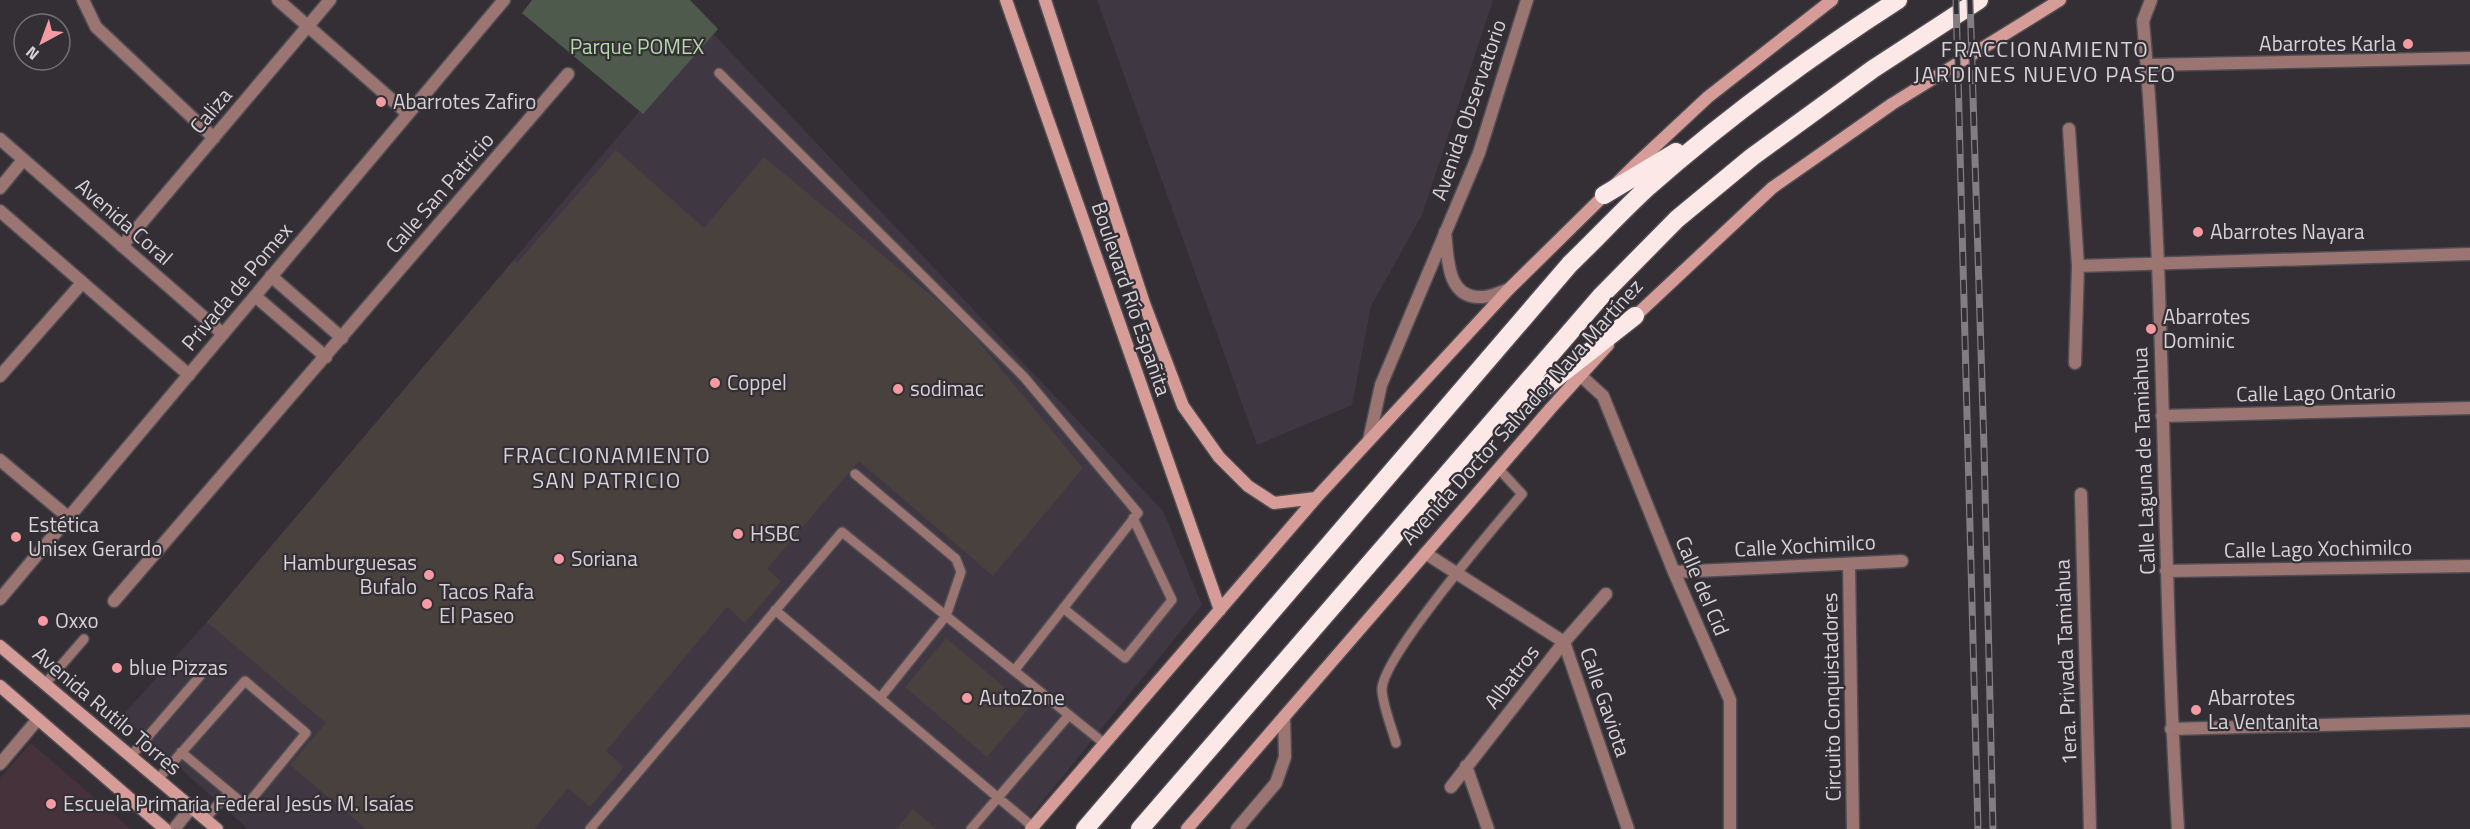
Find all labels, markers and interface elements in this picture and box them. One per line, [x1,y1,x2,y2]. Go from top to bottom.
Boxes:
north arrow [12,12,72,72]
street label: Avenida Observatorio [1422,15,1514,204]
place label: Abarrotes Karla [2259,27,2396,59]
park label: Parque POMEX [570,30,705,62]
district label: FRACCIONAMIENTO JARDINES NUEVO PASEO [1913,32,2177,91]
marker: Abarrotes Karla [2401,37,2415,51]
text: N [20,41,44,66]
street label: Caliza [181,80,239,140]
place label: Abarrotes Zafiro [393,85,536,117]
marker: Abarrotes Zafiro [374,95,388,109]
street label: Calle San Patricio [377,125,501,260]
street label: Avenida Coral [69,170,180,273]
street label: Boulevard Río Españita [1084,197,1180,401]
street label: Privada de Pomex [173,215,300,357]
place label: Abarrotes Nayara [2210,215,2365,247]
marker: Abarrotes Nayara [2191,225,2205,239]
street label: Avenida Doctor Salvador Nava Martínez [1393,271,1650,552]
place label: Abarrotes Dominic [2163,300,2250,356]
marker: Abarrotes Dominic [2144,322,2158,336]
street label: Calle Laguna de Tamiahua [2123,346,2163,575]
place label: Coppel [727,366,787,398]
place label: sodimac [910,372,984,404]
street label: Calle Lago Ontario [2236,375,2396,409]
marker: Coppel [708,376,722,390]
marker: sodimac [891,382,905,396]
district label: FRACCIONAMIENTO SAN PATRICIO [503,438,711,497]
place label: Estética Unisex Gerardo [28,508,162,564]
place label: HSBC [750,517,800,549]
street label: Calle Xochimilco [1734,525,1876,565]
marker: HSBC [731,527,745,541]
marker: Estética Unisex Gerardo [9,530,23,544]
street label: Calle Lago Xochimilco [2223,530,2412,566]
street label: Calle del Cid [1668,531,1738,640]
place label: Soriana [571,542,638,574]
place label: Hamburguesas Bufalo [283,546,417,602]
marker: Soriana [552,552,566,566]
street label: 1era. Privada Tamiahua [2045,558,2085,765]
marker: Hamburguesas Bufalo [422,568,436,582]
place label: Tacos Rafa El Paseo [439,575,535,631]
street label: Circuito Conquistadores [1813,592,1849,802]
marker: Tacos Rafa El Paseo [420,597,434,611]
place label: Oxxo [55,604,99,636]
marker: Oxxo [36,614,50,628]
street label: Albatros [1476,637,1547,715]
street label: Avenida Rutilo Torres [26,638,189,782]
street label: Calle Gaviota [1572,643,1640,761]
place label: blue Pizzas [129,651,228,683]
marker: blue Pizzas [110,661,124,675]
place label: AutoZone [979,681,1065,713]
place label: Abarrotes La Ventanita [2208,681,2319,737]
marker: AutoZone [960,691,974,705]
marker: Abarrotes La Ventanita [2189,703,2203,717]
place label: Escuela Primaria Federal Jesús M. Isaías [63,787,414,819]
marker: Escuela Primaria Federal Jesús M. Isaías [44,797,58,811]

